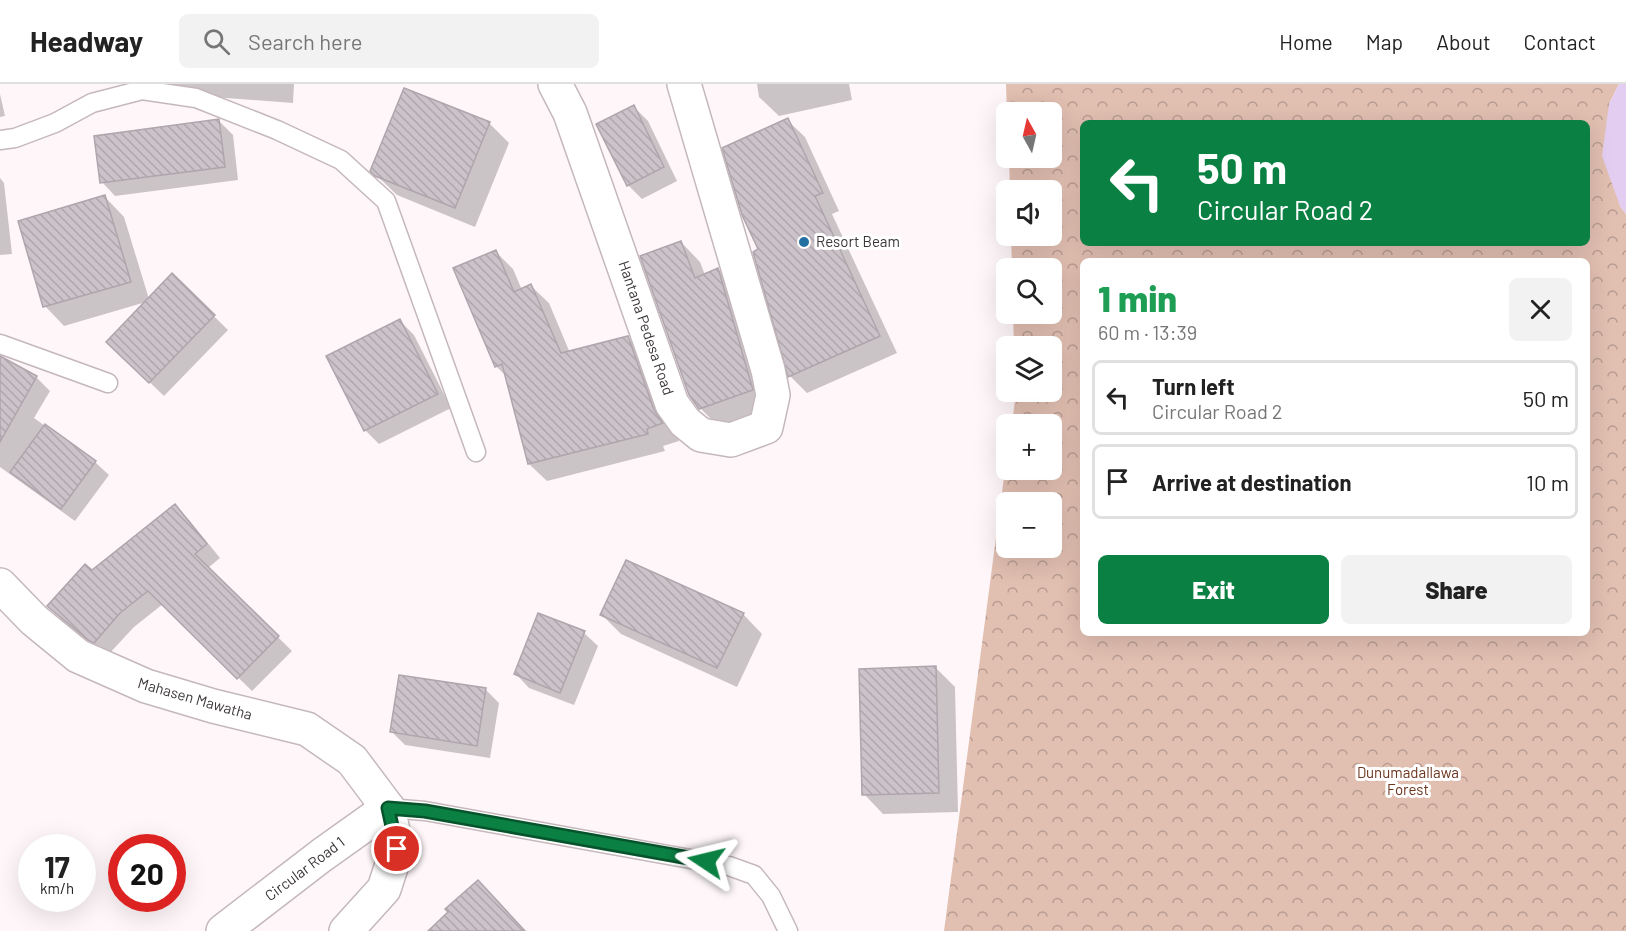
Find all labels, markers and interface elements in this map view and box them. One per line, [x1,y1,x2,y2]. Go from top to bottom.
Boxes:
search box [179,14,599,68]
text: Headway [30,24,143,58]
icon: search [200,25,233,58]
text: Search here [248,28,362,54]
text: Home [1279,29,1333,54]
text: Map [1366,29,1403,54]
text: About [1436,29,1491,54]
text: Contact [1524,29,1596,54]
north arrow [996,102,1062,168]
map controls [996,102,1062,558]
text: 50 m [1197,142,1287,192]
icon: left [1098,144,1176,222]
button: sound [996,180,1062,246]
text: Circular Road 2 [1197,193,1373,225]
place label: Resort Beam [816,232,900,250]
marker: Resort Beam [797,235,811,249]
street label: Hantana Pedesa Road [615,258,678,397]
button: search [996,258,1062,324]
text: 1 min [1098,276,1177,319]
button: close [1509,278,1572,341]
text: 60 m · 13:39 [1098,320,1197,344]
button: layers [996,336,1062,402]
text: Turn left [1152,373,1235,399]
icon: left [1101,381,1134,414]
text: 50 m [1523,385,1569,411]
text: Circular Road 2 [1152,399,1283,423]
button: + [996,414,1062,480]
icon: arrive [1101,465,1134,498]
text: Arrive at destination [1152,469,1351,495]
text: 10 m [1526,469,1569,495]
button: − [996,492,1062,558]
button: Exit [1098,555,1329,624]
button: Share [1341,555,1572,624]
street label: Mahasen Mawatha [136,673,255,723]
park label: Dunumadallawa Forest [1357,763,1459,798]
pin [371,823,422,874]
position arrow [674,829,738,893]
street label: Circular Road 1 [261,832,348,904]
icon: arrive [380,832,413,865]
speed limit sign: 20 [108,834,186,912]
text: 17 [44,848,70,884]
text: km/h [40,879,74,897]

